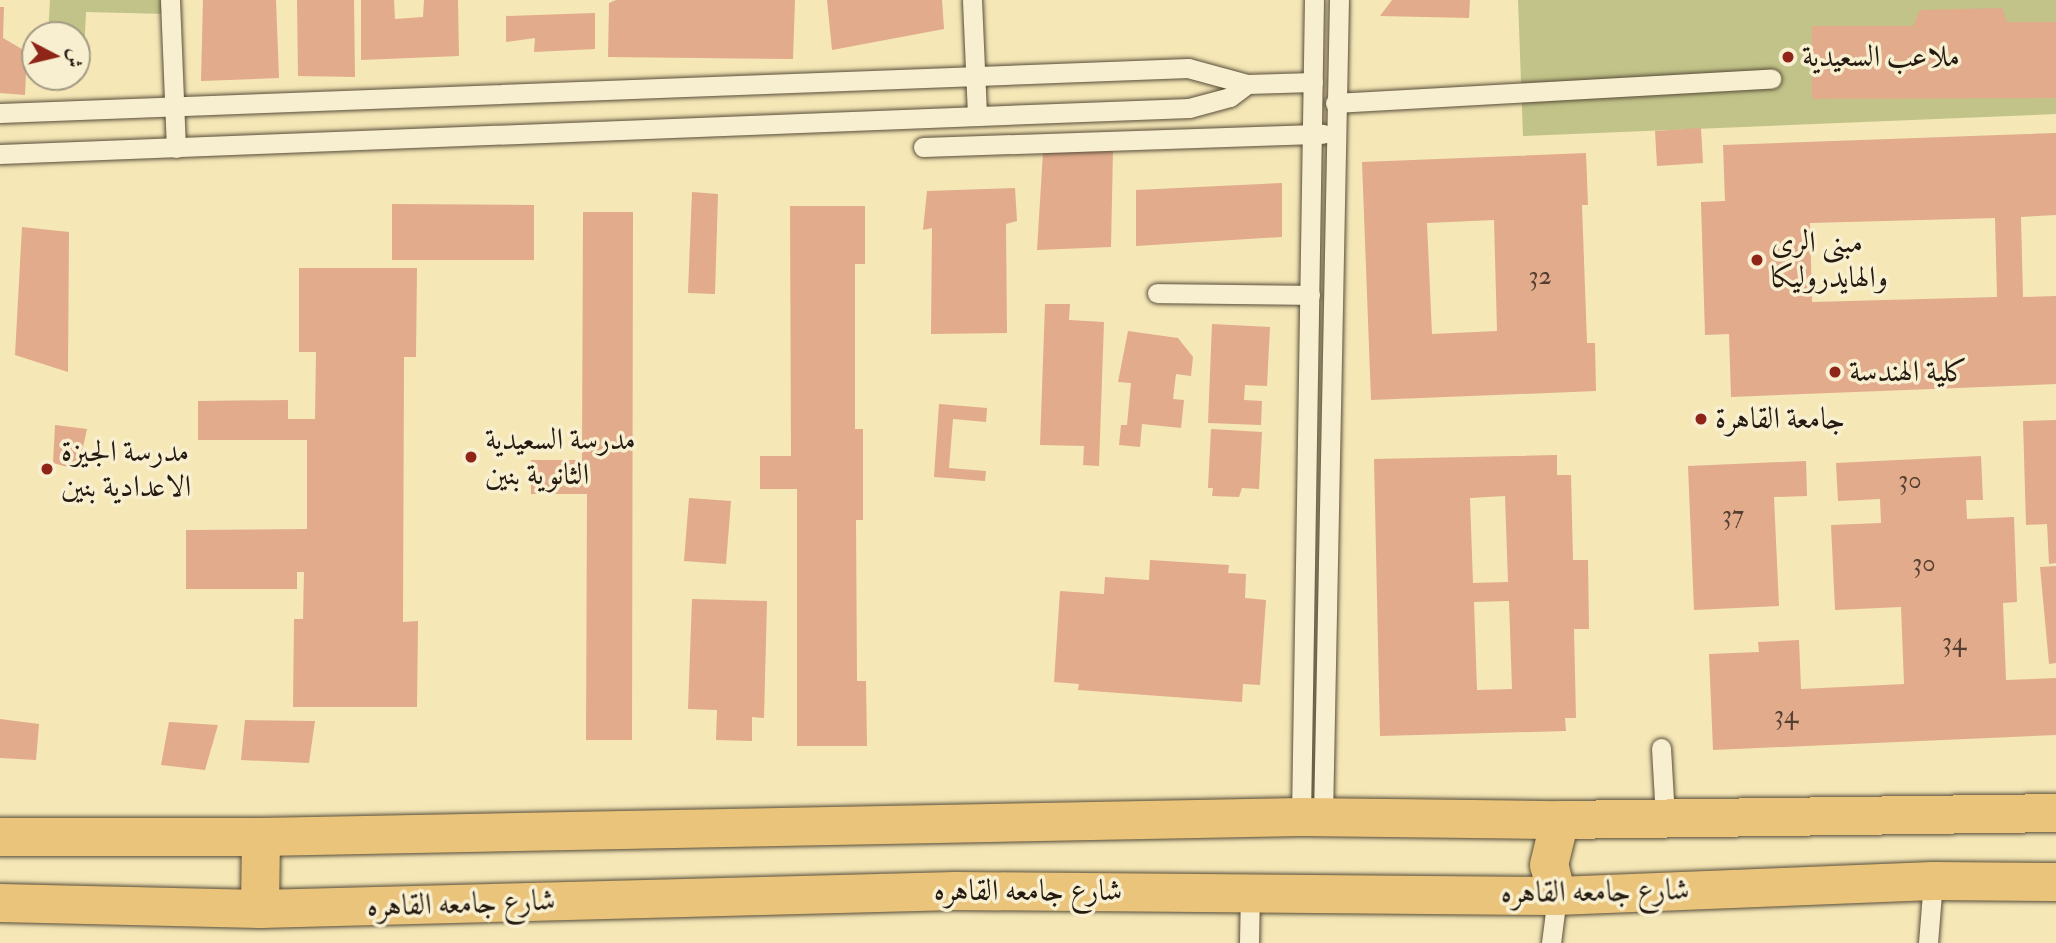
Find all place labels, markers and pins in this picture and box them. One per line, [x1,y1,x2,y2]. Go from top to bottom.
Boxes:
place label: ملاعب السعيدية [1802,39,1960,75]
marker: ملاعب السعيدية [1780,49,1796,65]
place label: مبنى الرى والهايدروليكا [1771,225,1888,296]
marker: مبنى الرى والهايدروليكا [1749,252,1765,268]
place label: كلية الهندسة [1849,354,1968,390]
marker: كلية الهندسة [1827,364,1843,380]
place label: جامعة القاهرة [1715,401,1845,437]
marker: جامعة القاهرة [1693,411,1709,427]
place label: مدرسة السعيدية الثانوية بنين [485,422,636,492]
place label: مدرسة الجيزة الاعدادية بنين [61,434,191,504]
marker: مدرسة السعيدية الثانوية بنين [463,449,479,465]
marker: مدرسة الجيزة الاعدادية بنين [39,461,55,477]

